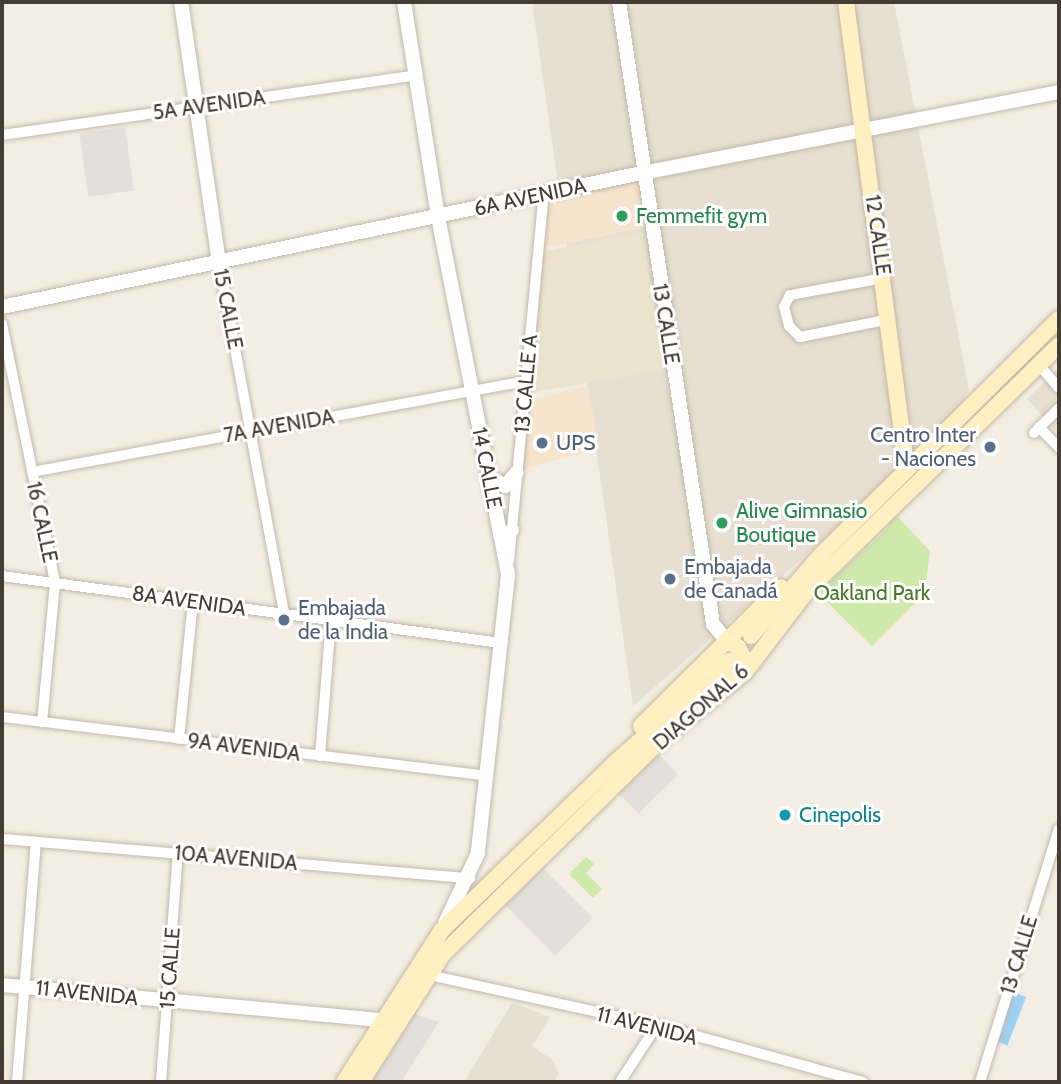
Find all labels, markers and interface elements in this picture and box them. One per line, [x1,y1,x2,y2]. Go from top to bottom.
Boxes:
street label: 5A AVENIDA [151,85,267,125]
street label: 6A AVENIDA [472,173,588,221]
street label: 12 CALLE [860,193,896,277]
place label: Femmefit gym [636,203,767,229]
marker: Femmefit gym [614,208,630,224]
street label: 15 CALLE [208,267,248,351]
street label: 13 CALLE [647,282,685,366]
street label: 13 CALLE A [509,334,543,434]
street label: 7A AVENIDA [222,404,336,448]
place label: Centro Inter - Naciones [870,422,976,472]
street label: 14 CALLE [467,425,507,511]
place label: UPS [556,430,595,456]
marker: UPS [534,435,550,451]
marker: Centro Inter - Naciones [982,439,998,455]
street label: 16 CALLE [21,479,63,565]
place label: Alive Gimnasio Boutique [736,498,867,548]
marker: Alive Gimnasio Boutique [714,515,730,531]
place label: Embajada de Canadá [684,554,778,604]
marker: Embajada de Canadá [662,571,678,587]
park label: Oakland Park [814,580,930,606]
street label: 8A AVENIDA [130,581,248,621]
place label: Embajada de la India [298,595,388,645]
marker: Embajada de la India [276,612,292,628]
street label: DIAGONAL 6 [648,659,754,755]
street label: 9A AVENIDA [186,728,302,766]
place label: Cinepolis [799,802,881,828]
marker: Cinepolis [777,807,793,823]
street label: 10A AVENIDA [173,840,299,876]
street label: 13 CALLE [995,912,1043,998]
street label: 15 CALLE [155,926,185,1010]
street label: 11 AVENIDA [35,975,139,1011]
street label: 11 AVENIDA [594,1001,700,1051]

